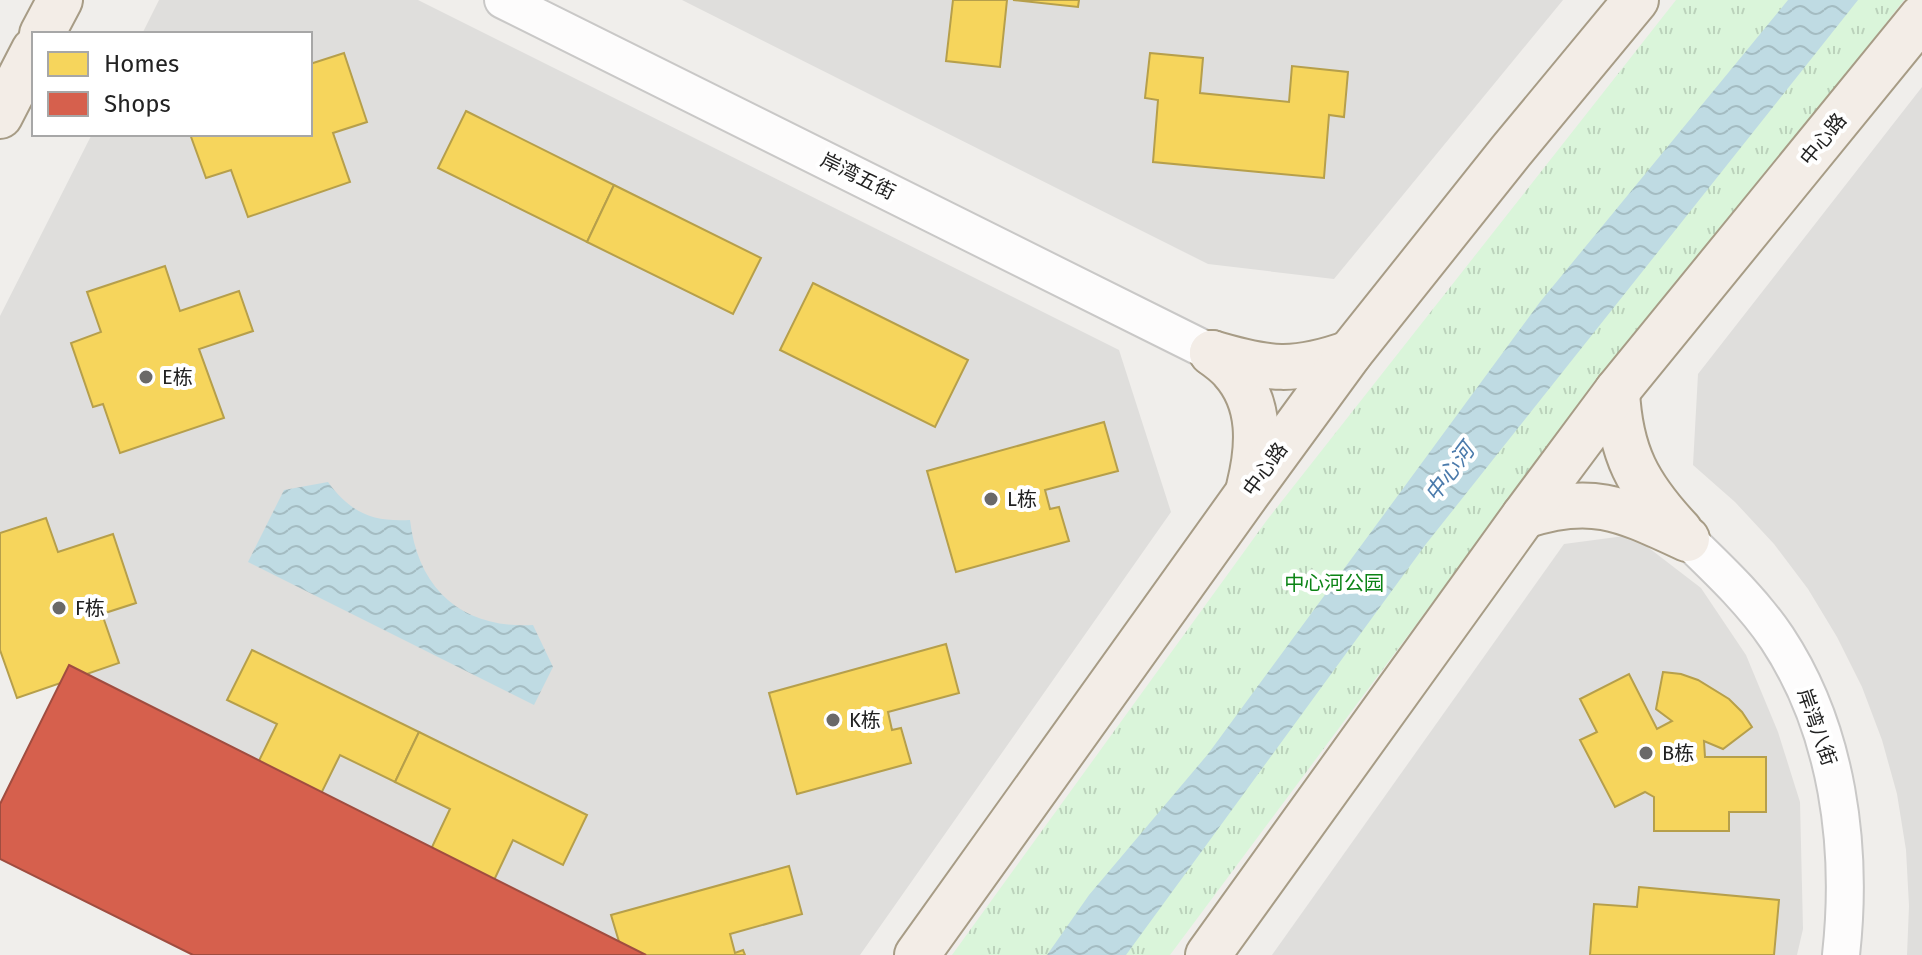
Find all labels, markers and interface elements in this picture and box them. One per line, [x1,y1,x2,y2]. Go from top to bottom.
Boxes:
legend [32,32,312,136]
text: Homes [104,50,179,78]
text: Shops [104,90,171,118]
street label: 中心路 [1795,108,1851,170]
street label: 岸湾五街 [817,148,899,204]
place label: E栋 [162,365,193,389]
marker: E栋 [137,368,155,386]
water label: 中心河 [1419,435,1482,507]
street label: 中心路 [1238,438,1292,500]
place label: L栋 [1007,487,1037,511]
marker: L栋 [982,490,1000,508]
park label: 中心河公园 [1284,571,1384,595]
place label: F栋 [75,596,105,620]
marker: F栋 [50,599,68,617]
street label: 岸湾八街 [1793,685,1841,769]
place label: K栋 [849,708,881,732]
marker: K栋 [824,711,842,729]
place label: B栋 [1662,741,1694,765]
marker: B栋 [1637,744,1655,762]

